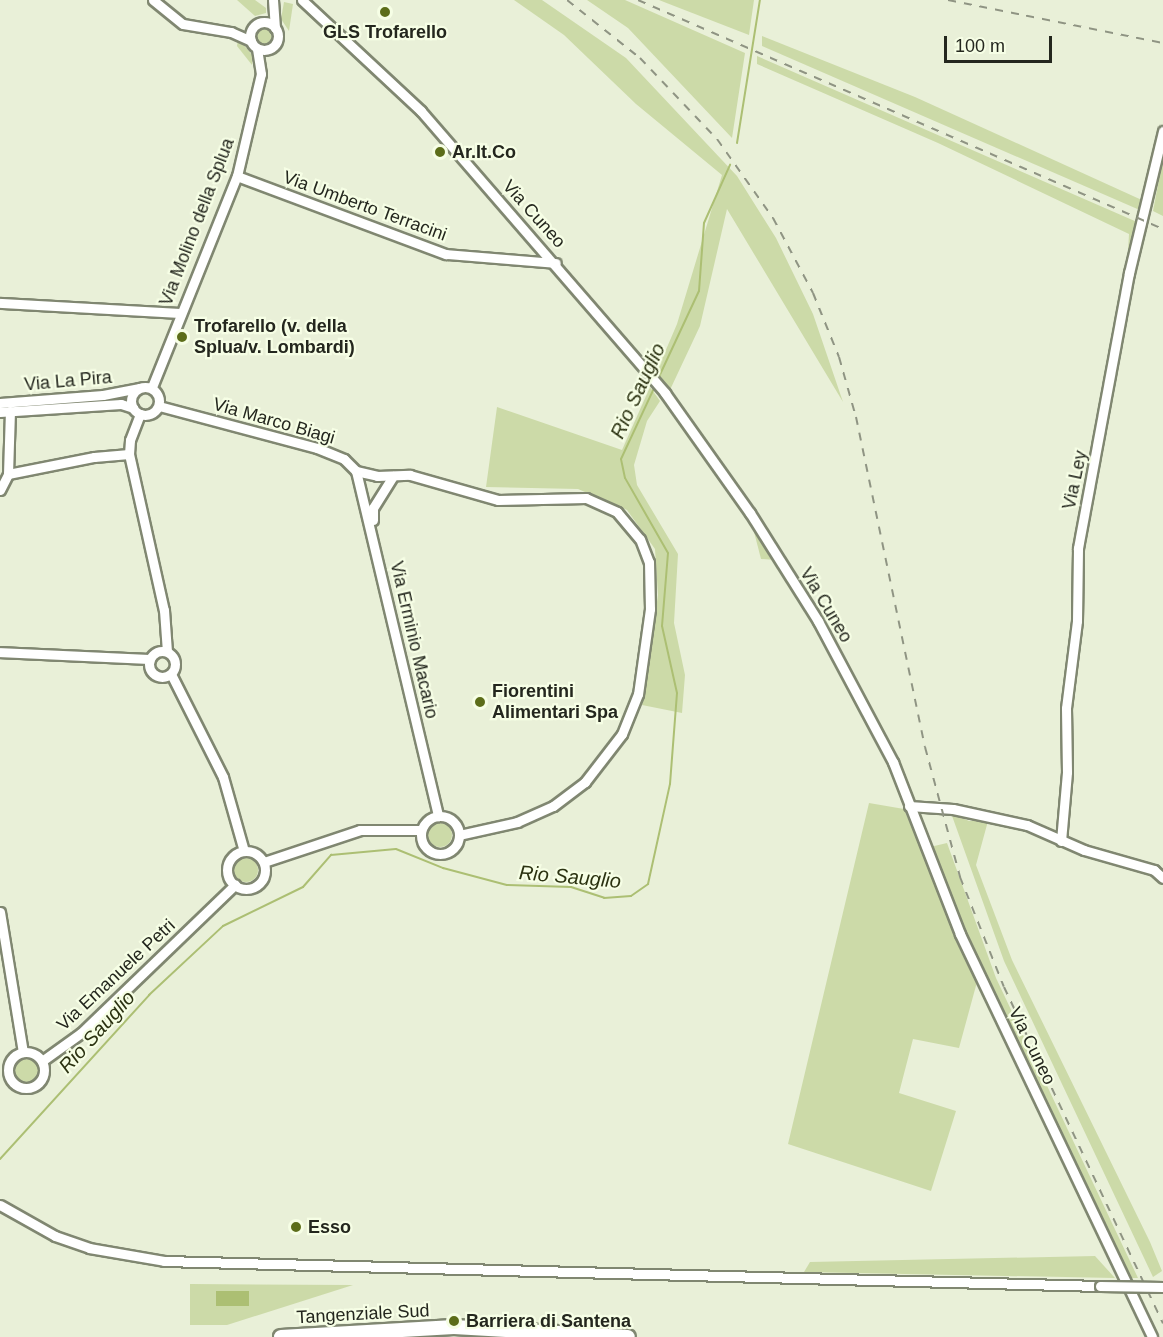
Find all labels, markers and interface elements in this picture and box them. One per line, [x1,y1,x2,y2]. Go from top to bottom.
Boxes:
marker: GLS Trofarello [378,5,392,19]
place label: GLS Trofarello [323,21,447,43]
scale bar [947,24,1055,62]
text: 100 m [955,36,1005,56]
street label: Via Molino della Splua [155,135,239,309]
place label: Ar.It.Co [452,141,516,163]
marker: Ar.It.Co [433,145,447,159]
street label: Via Umberto Terracini [280,166,450,246]
street label: Via Cuneo [498,176,570,252]
place label: Trofarello (v. della Splua/v. Lombardi) [194,316,355,358]
marker: Trofarello (v. della Splua/v. Lombardi) [175,330,189,344]
water label: Rio Sauglio [606,340,670,442]
street label: Via La Pira [23,366,113,396]
street label: Via Marco Biagi [211,393,337,449]
street label: Via Ley [1058,449,1092,511]
street label: Via Erminio Macario [385,559,443,721]
street label: Via Cuneo [795,564,857,646]
place label: Fiorentini Alimentari Spa [492,681,618,724]
marker: Fiorentini Alimentari Spa [473,695,487,709]
water label: Rio Sauglio [518,861,622,893]
street label: Via Emanuele Petri [52,915,180,1035]
water label: Rio Sauglio [54,986,140,1078]
street label: Via Cuneo [1004,1004,1060,1088]
place label: Esso [308,1216,351,1238]
marker: Esso [289,1220,303,1234]
street label: Tangenziale Sud [296,1300,430,1328]
place label: Barriera di Santena [466,1310,631,1332]
marker: Barriera di Santena [447,1314,461,1328]

